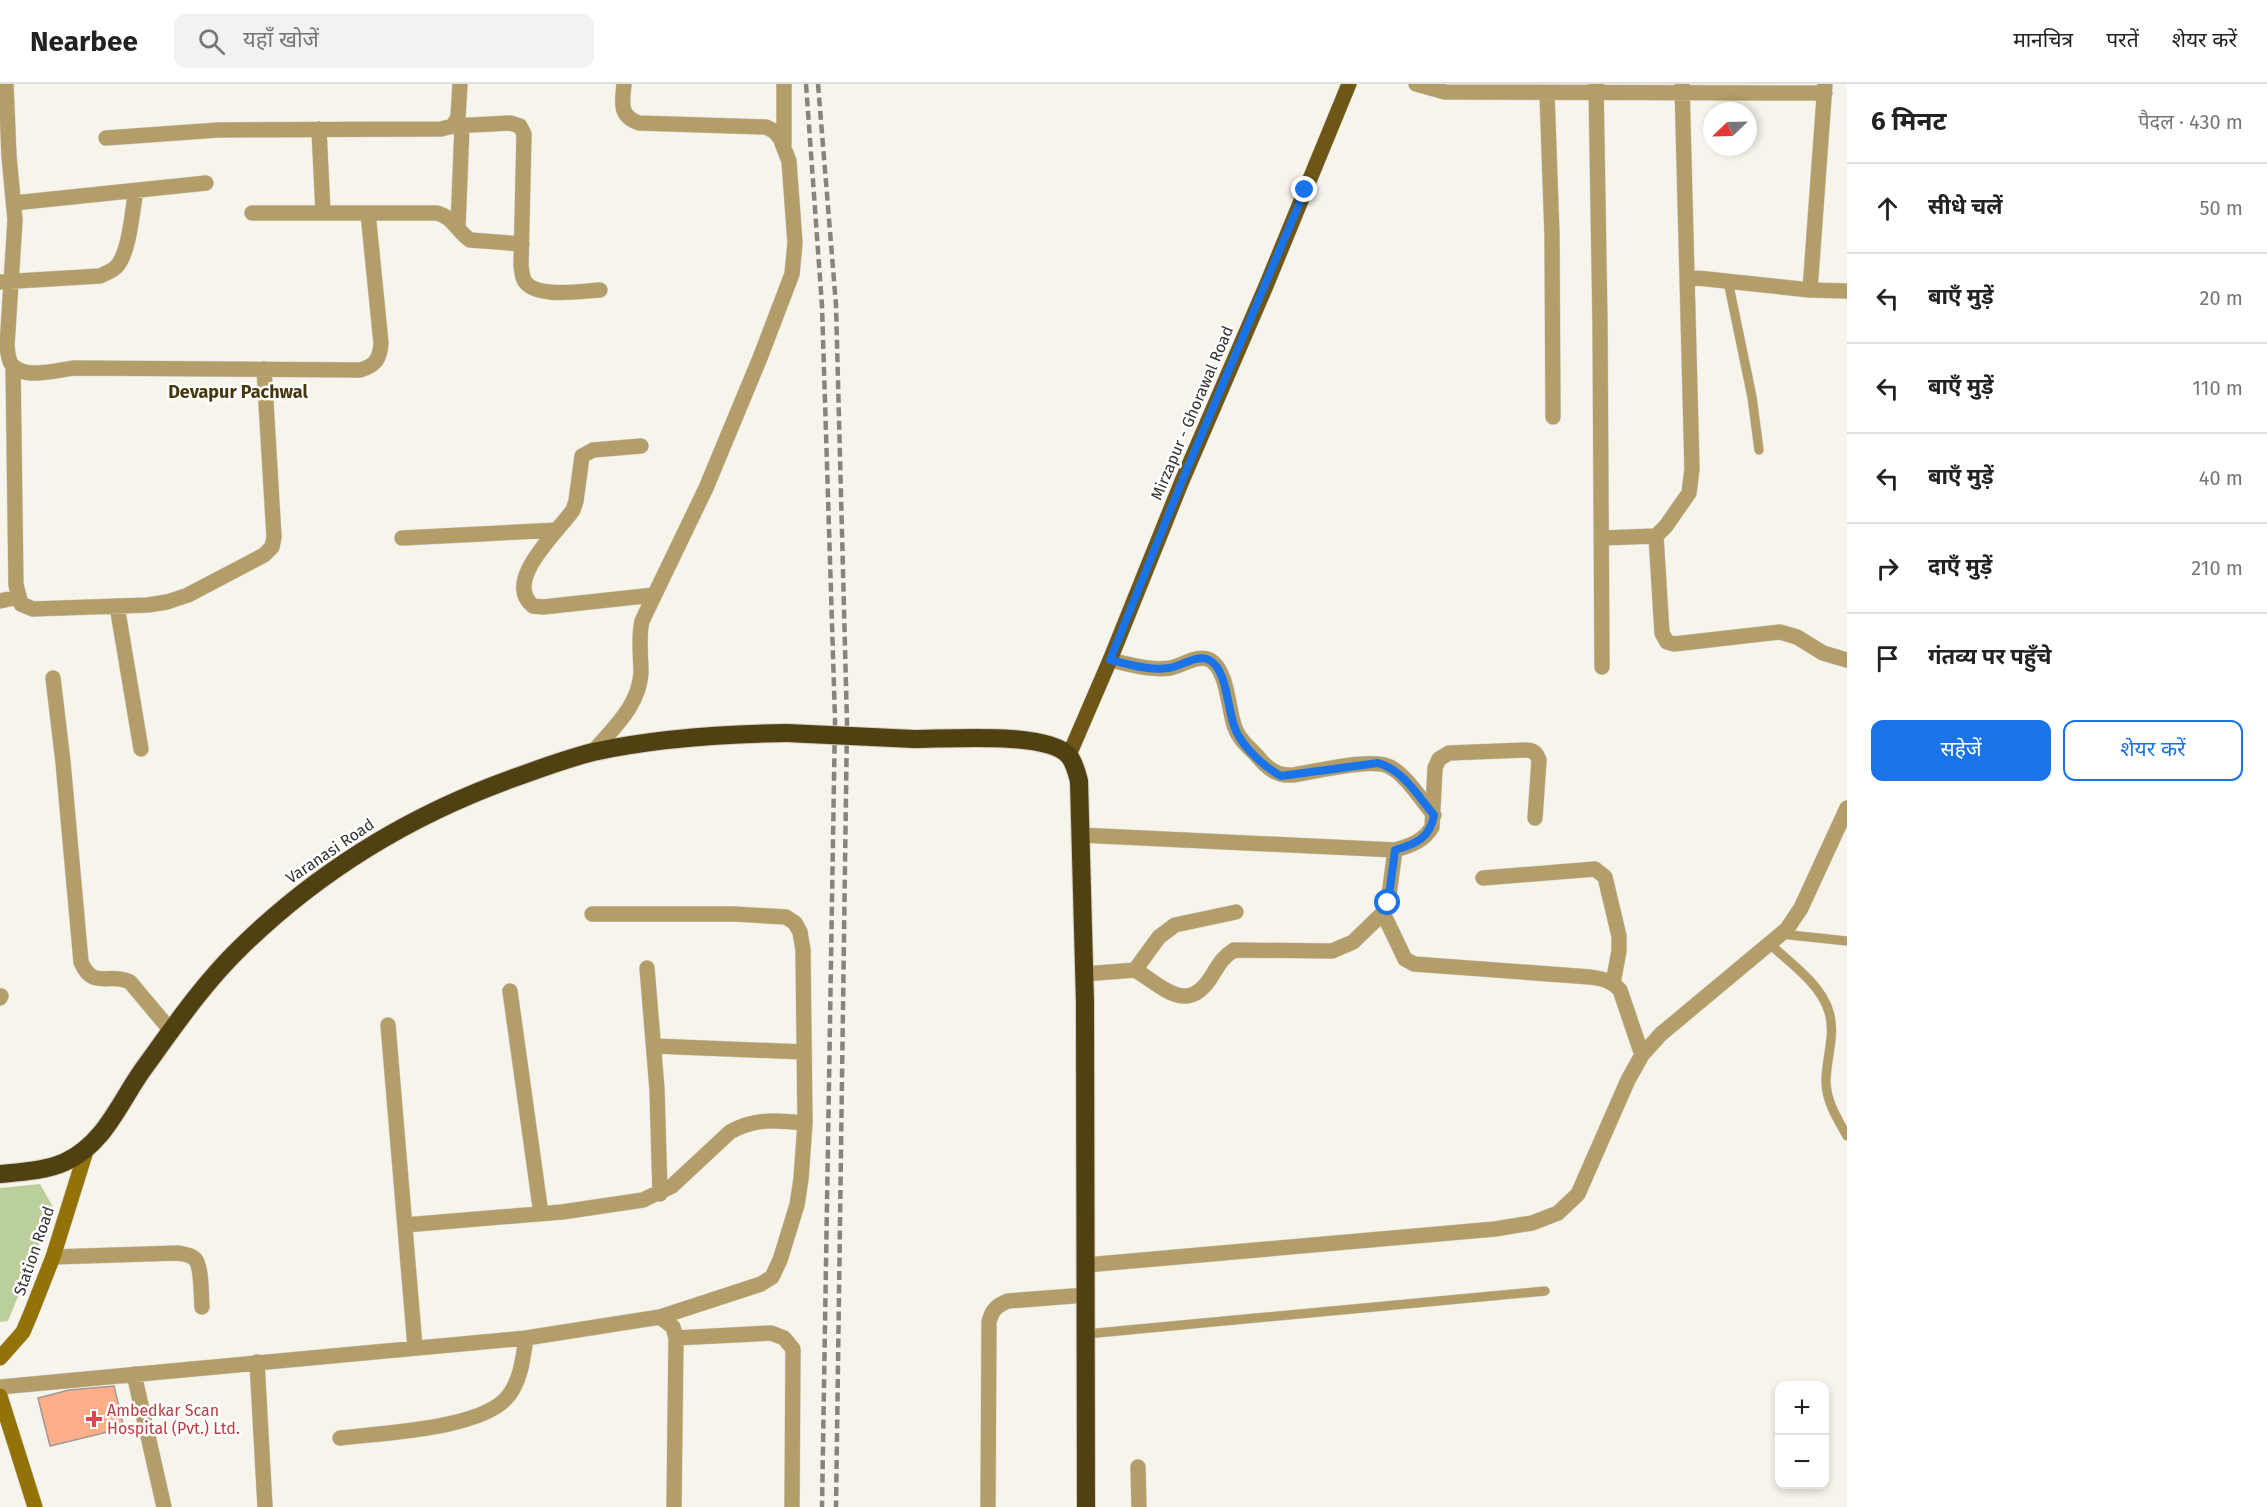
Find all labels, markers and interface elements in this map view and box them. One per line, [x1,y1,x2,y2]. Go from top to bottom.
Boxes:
search box [174,14,594,68]
text: Nearbee [30,25,138,58]
icon: search [195,25,228,58]
text: यहाँ खोजें [243,26,319,53]
text: मानचित्र [2013,27,2073,53]
text: परतें [2106,27,2139,53]
text: शेयर करें [2172,27,2237,53]
north arrow [1703,102,1757,156]
text: 6 मिनट [1871,106,1946,137]
text: पैदल · 430 m [2138,110,2243,134]
route end [1291,176,1317,202]
icon: ahead [1871,192,1904,225]
text: सीधे चलें [1928,193,2003,220]
text: 50 m [2199,196,2243,220]
icon: left [1871,282,1904,315]
text: बाएँ मुड़ें [1928,283,1994,310]
text: 20 m [2200,286,2243,310]
street label: Mirzapur - Ghorawal Road [1147,323,1237,503]
icon: left [1871,372,1904,405]
text: बाएँ मुड़ें [1928,373,1994,400]
text: 110 m [2192,376,2243,400]
district label: Devapur Pachwal [168,381,309,403]
icon: left [1871,462,1904,495]
text: बाएँ मुड़ें [1928,463,1994,490]
text: 40 m [2199,466,2243,490]
icon: right [1871,552,1904,585]
text: दाएँ मुड़ें [1928,553,1992,580]
text: 210 m [2191,556,2243,580]
icon: arrive [1871,642,1904,675]
text: गंतव्य पर पहुँचे [1928,643,2052,670]
button: सहेजें [1871,720,2051,781]
button: शेयर करें [2063,720,2243,781]
street label: Varanasi Road [282,815,378,887]
route start [1374,889,1400,915]
street label: Station Road [10,1204,58,1298]
map controls [1775,1381,1829,1489]
button: + [1775,1381,1829,1435]
place label: Ambedkar Scan Hospital (Pvt.) Ltd. [107,1401,240,1438]
marker: Ambedkar Scan Hospital (Pvt.) Ltd. [85,1410,103,1428]
button: − [1775,1435,1829,1489]

